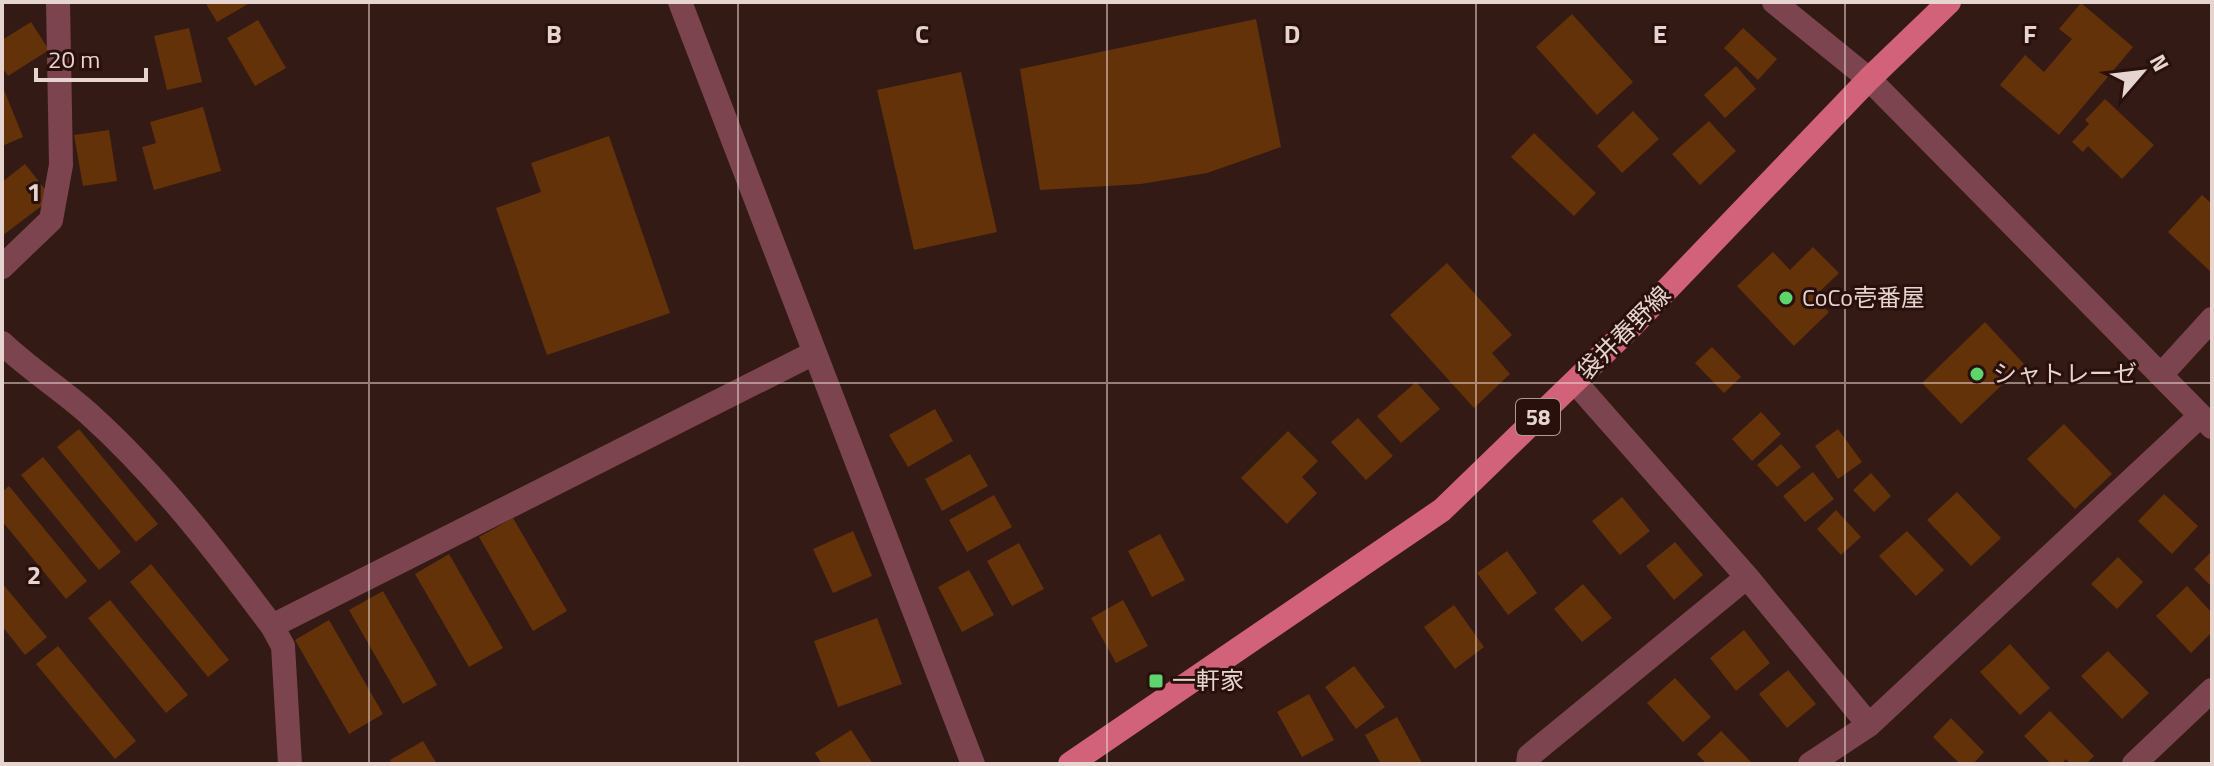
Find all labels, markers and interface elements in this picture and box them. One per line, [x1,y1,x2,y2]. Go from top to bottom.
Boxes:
text: B [546,14,562,53]
text: C [915,14,929,53]
text: D [1284,14,1300,53]
text: E [1653,14,1667,53]
text: F [2023,14,2037,53]
scale bar [36,32,146,82]
north arrow [2102,32,2182,112]
text: 20 m [48,41,100,77]
text: N [2141,48,2178,77]
text: 1 [27,172,41,211]
street label: 袋井春野線 [1568,277,1678,387]
place label: CoCo壱番屋 [1802,279,1925,315]
marker: CoCo壱番屋 [1777,289,1795,307]
place label: シャトレーゼ [1993,355,2137,391]
marker: シャトレーゼ [1968,365,1986,383]
road number: 58 [1516,399,1560,435]
text: 2 [27,555,41,594]
place label: 一軒家 [1172,662,1244,698]
marker: 一軒家 [1147,672,1165,690]

